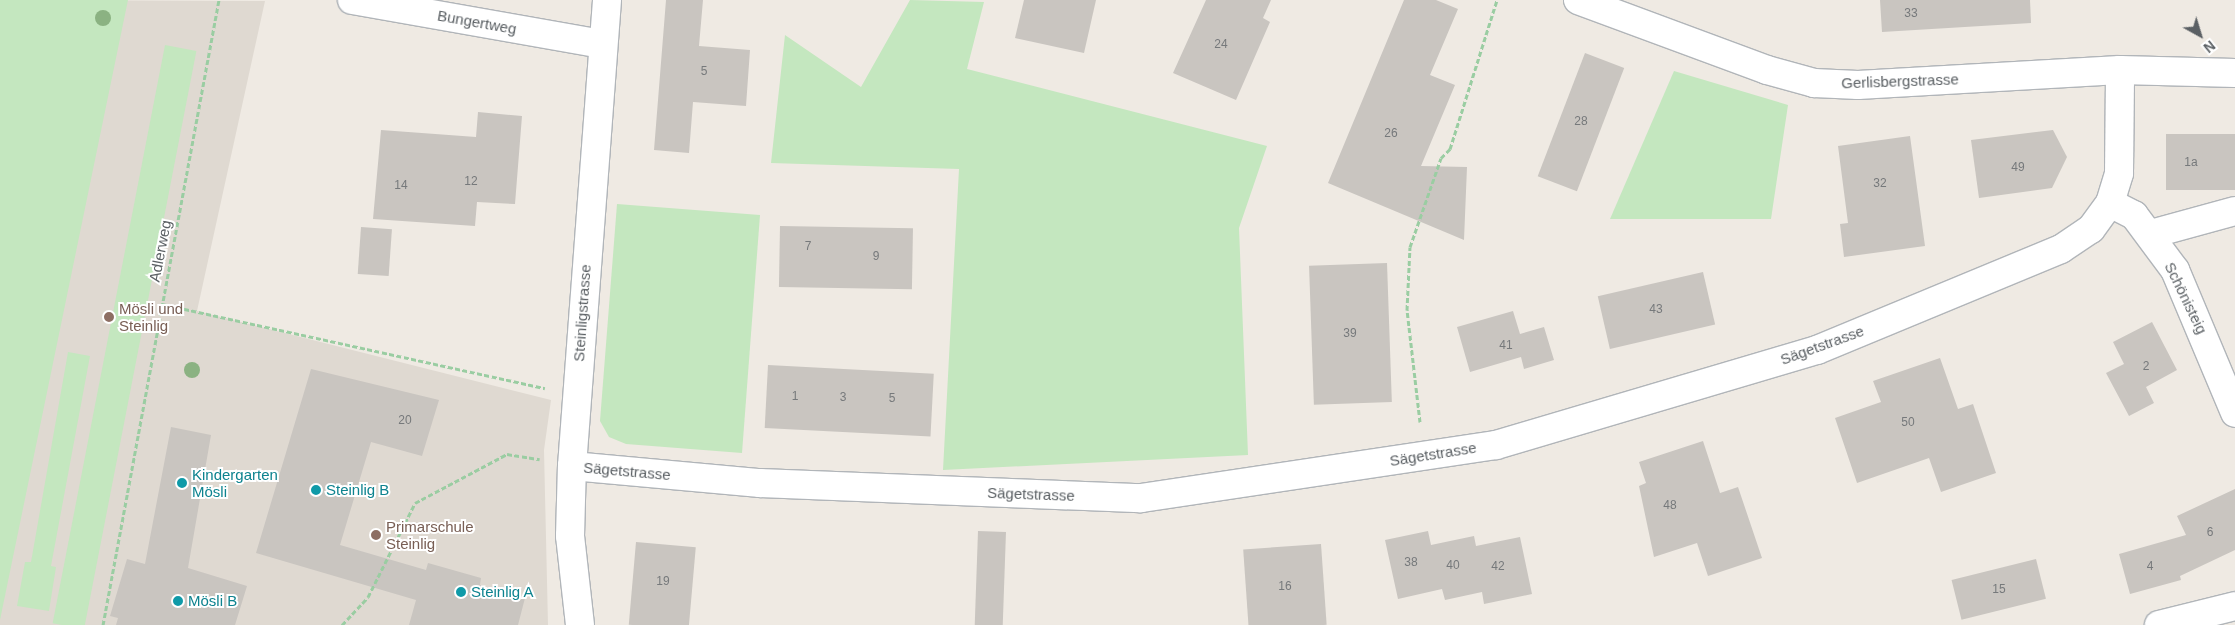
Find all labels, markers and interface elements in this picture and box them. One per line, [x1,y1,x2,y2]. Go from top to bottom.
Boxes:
street label: Bungertweg [436,6,518,38]
house number: 33 [1904,7,1918,21]
north arrow [2175,10,2225,60]
text: N [2200,37,2218,56]
house number: 24 [1214,38,1228,52]
house number: 5 [701,65,707,79]
street label: Gerlisbergstrasse [1841,70,1959,92]
house number: 28 [1574,115,1588,129]
house number: 26 [1384,127,1398,141]
house number: 1a [2184,156,2198,170]
house number: 49 [2011,161,2025,175]
house number: 12 [464,175,478,189]
house number: 32 [1873,177,1887,191]
house number: 14 [394,179,408,193]
street label: Adlerweg [145,219,175,283]
house number: 7 [805,240,811,254]
house number: 9 [873,250,879,264]
street label: Schönisteig [2161,259,2211,337]
street label: Steinligstrasse [570,264,594,362]
place label: Mösli und Steinlig [119,299,183,334]
house number: 43 [1649,303,1663,317]
marker: Mösli und Steinlig [103,311,115,323]
street label: Sägetstrasse [1778,322,1866,368]
house number: 39 [1343,327,1357,341]
house number: 41 [1499,339,1513,353]
house number: 2 [2143,360,2149,374]
house number: 1 [792,390,798,404]
house number: 3 [840,391,846,405]
house number: 5 [889,392,895,406]
house number: 20 [398,414,412,428]
house number: 50 [1901,416,1915,430]
street label: Sägetstrasse [1388,438,1478,470]
street label: Sägetstrasse [583,458,671,484]
place label: Kindergarten Mösli [192,465,278,500]
marker: Kindergarten Mösli [176,477,188,489]
place label: Steinlig B [326,481,389,499]
street label: Sägetstrasse [987,483,1075,505]
marker: Steinlig B [310,484,322,496]
house number: 48 [1663,499,1677,513]
place label: Primarschule Steinlig [386,517,474,552]
house number: 6 [2207,526,2213,540]
marker: Primarschule Steinlig [370,529,382,541]
house number: 38 [1404,556,1418,570]
house number: 40 [1446,559,1460,573]
house number: 42 [1491,560,1505,574]
house number: 4 [2147,560,2153,574]
house number: 19 [656,575,670,589]
house number: 16 [1278,580,1292,594]
place label: Steinlig A [471,583,534,601]
house number: 15 [1992,583,2006,597]
marker: Steinlig A [455,586,467,598]
place label: Mösli B [188,592,237,610]
marker: Mösli B [172,595,184,607]

